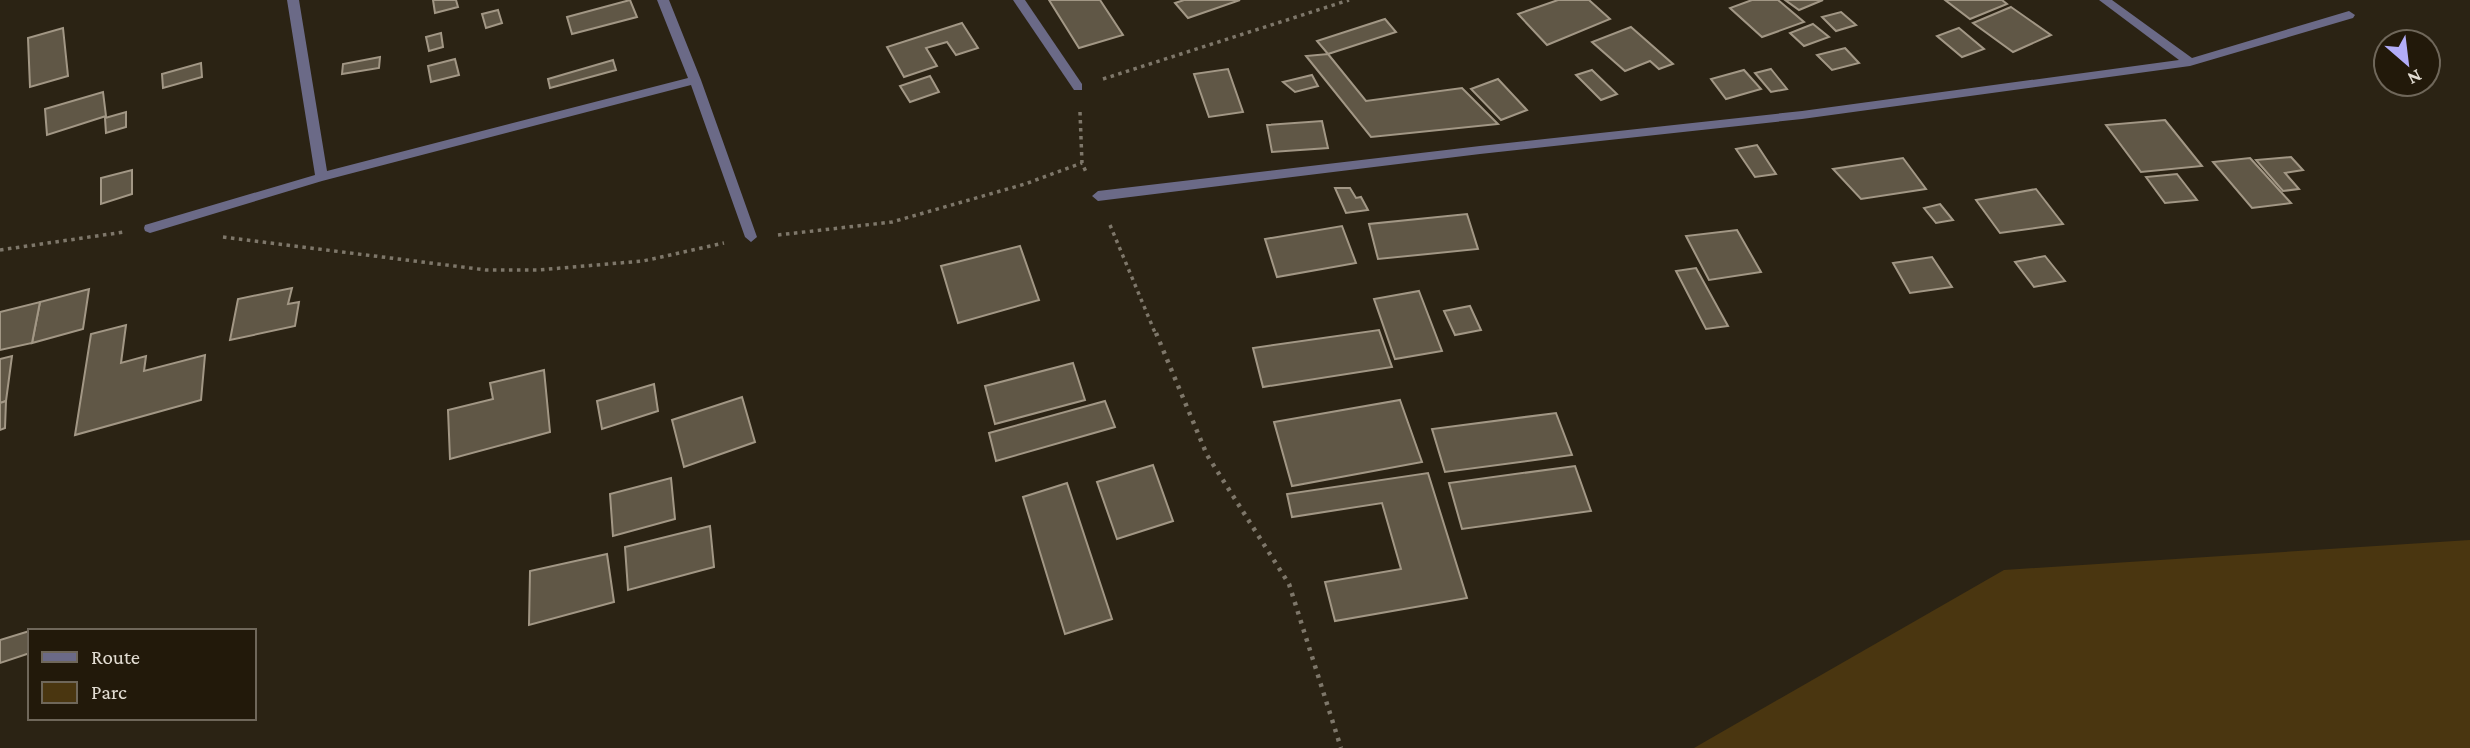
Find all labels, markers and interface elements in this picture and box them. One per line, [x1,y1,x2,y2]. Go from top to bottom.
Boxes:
north arrow [2372,28,2442,98]
text: N [2404,65,2425,90]
legend [28,629,256,720]
text: Route [91,645,140,669]
text: Parc [91,680,127,704]

